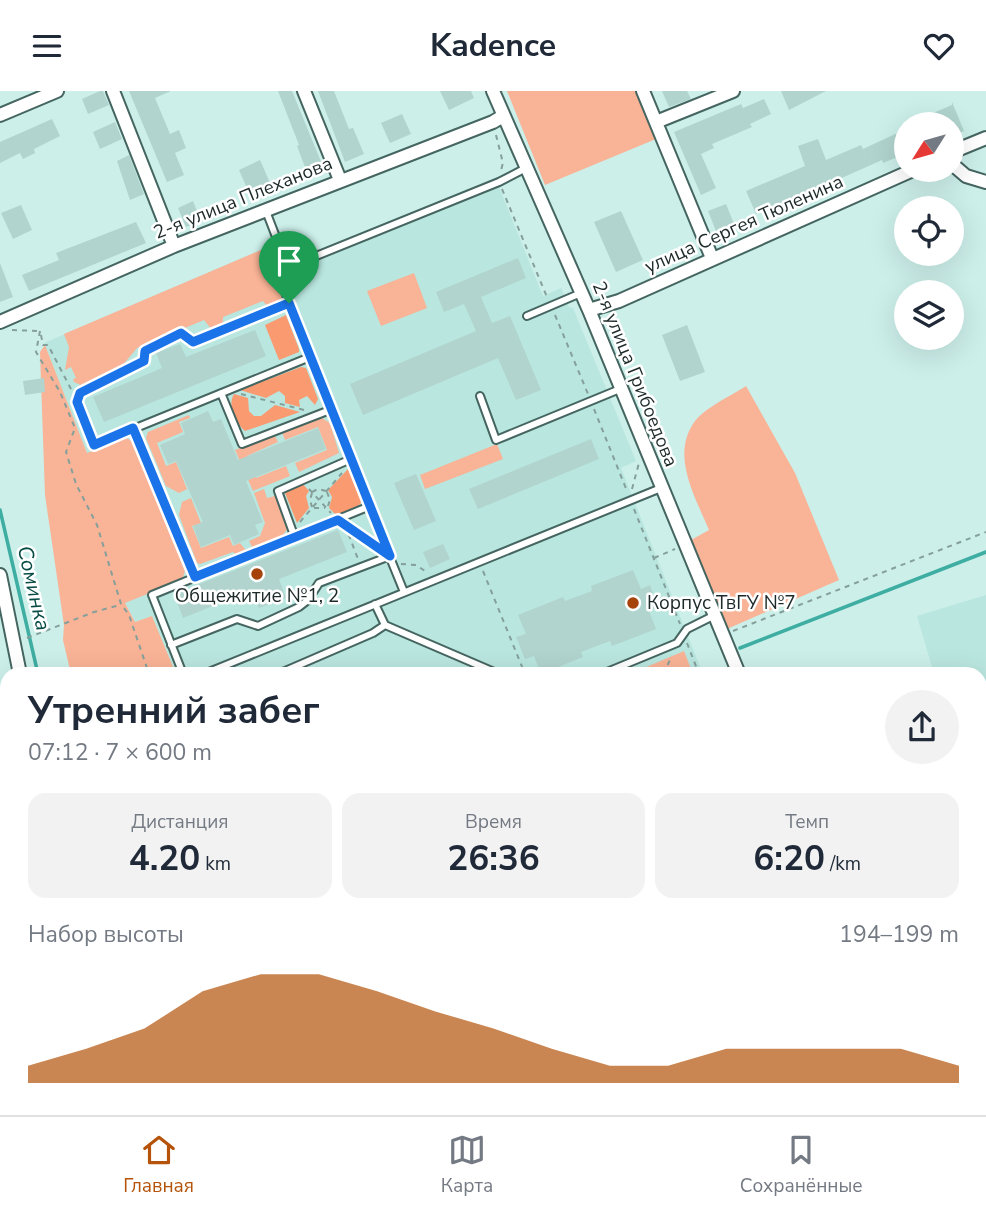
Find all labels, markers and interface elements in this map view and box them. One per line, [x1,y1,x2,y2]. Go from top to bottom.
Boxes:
text: Kadence [430,24,556,67]
icon: menu [28,27,66,65]
icon: heart [920,27,958,65]
north arrow [894,112,964,182]
map controls [894,112,964,350]
street label: 2-я улица Плеханова [150,150,336,246]
street label: улица Сергея Тюленина [641,168,847,280]
button: locate [894,196,964,266]
pin [259,231,319,303]
icon: arrive [270,242,308,280]
street label: 2-я улица Грибоедова [586,277,684,471]
button: layers [894,280,964,350]
water label: Соминка [11,543,57,633]
marker: Общежитие №1, 2 [249,566,265,582]
place label: Общежитие №1, 2 [175,583,339,609]
place label: Корпус ТвГУ №7 [647,590,796,616]
marker: Корпус ТвГУ №7 [625,595,641,611]
text: Утренний забег [28,685,320,736]
button: share [885,690,959,764]
text: 07:12 · 7 × 600 m [28,737,212,768]
text: Дистанция [131,809,229,835]
text: Время [465,809,522,835]
text: Темп [785,809,829,835]
text: 4.20 [129,835,200,882]
text: 26:36 [447,835,540,882]
text: 6:20 [753,835,825,882]
text: km [200,851,231,877]
text: /km [825,851,861,877]
text: Набор высоты [28,919,184,950]
text: 194–199 m [839,919,959,950]
tab: Главная [123,1131,194,1199]
tab: Карта [441,1131,493,1199]
tab: Сохранённые [740,1131,863,1199]

